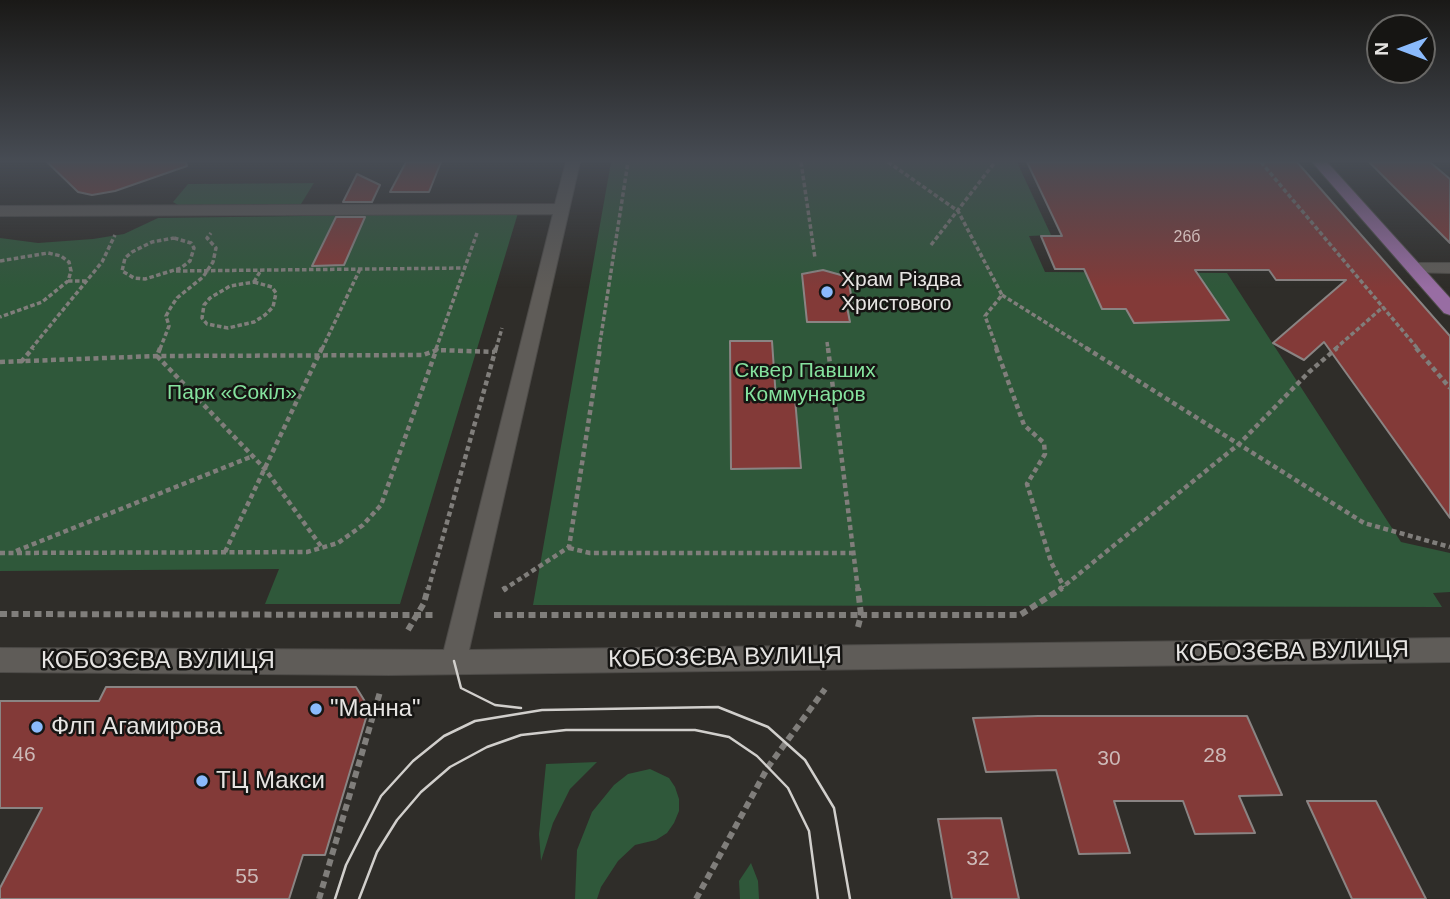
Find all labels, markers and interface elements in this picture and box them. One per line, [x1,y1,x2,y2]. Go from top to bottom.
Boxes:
north arrow [1366,14,1436,84]
text: N [1371,42,1392,56]
house number: 26б [1174,228,1200,248]
place label: Храм Різдва Христового [841,267,961,317]
marker: Храм Різдва Христового [819,284,835,300]
park label: Сквер Павших Коммунаров [734,358,876,408]
park label: Парк «Сокіл» [167,380,297,406]
street label: КОБОЗЄВА ВУЛИЦЯ [1175,636,1409,668]
street label: КОБОЗЄВА ВУЛИЦЯ [608,642,842,674]
street label: КОБОЗЄВА ВУЛИЦЯ [41,647,275,675]
place label: "Манна" [330,695,421,723]
marker: "Манна" [308,701,324,717]
place label: Флп Агамирова [51,713,222,741]
marker: Флп Агамирова [29,719,45,735]
house number: 46 [12,742,36,768]
house number: 28 [1203,743,1227,769]
house number: 30 [1097,746,1121,772]
place label: ТЦ Макси [216,767,325,795]
marker: ТЦ Макси [194,773,210,789]
house number: 32 [966,846,990,872]
house number: 55 [235,864,259,890]

